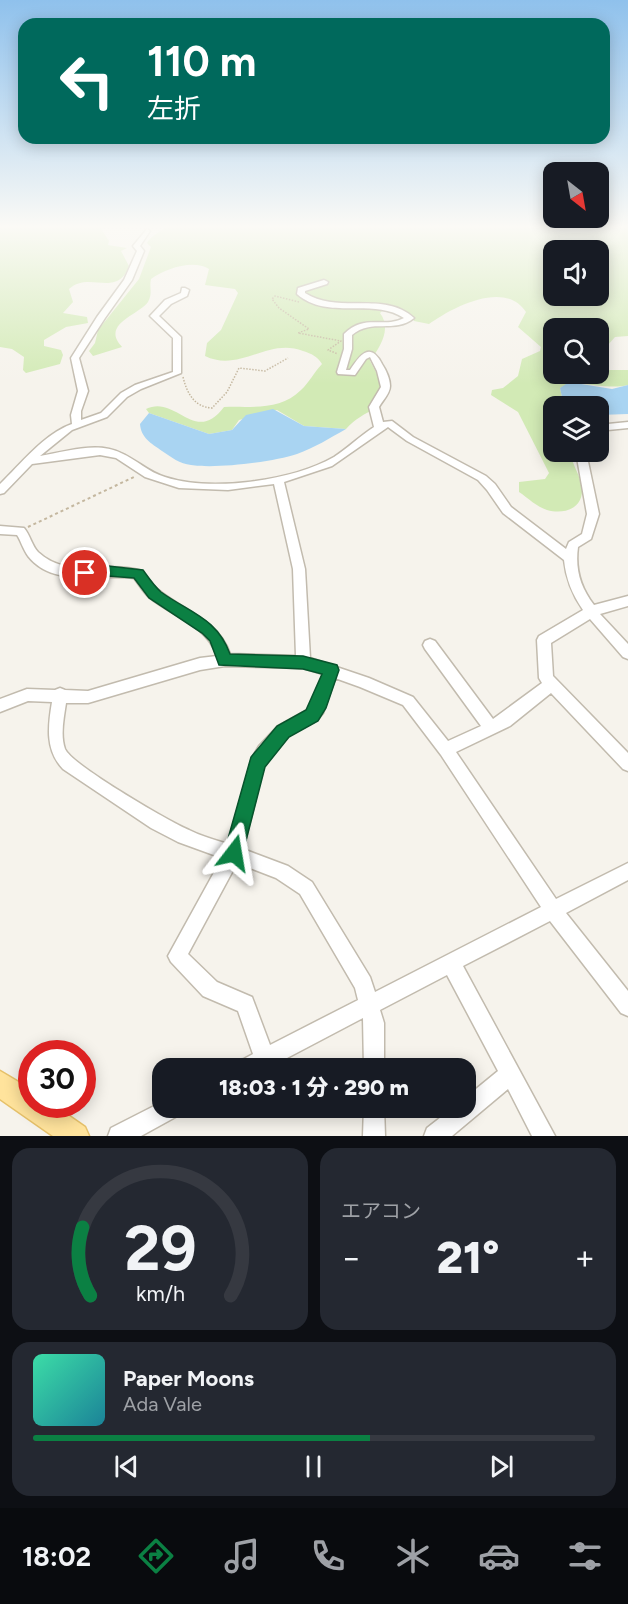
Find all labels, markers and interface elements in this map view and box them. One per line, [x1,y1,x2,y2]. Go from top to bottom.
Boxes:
text: 110 m [147,36,256,87]
icon: left [48,42,126,120]
text: 左折 [147,92,201,125]
north arrow [543,162,609,228]
map controls [543,162,609,462]
button: sound [543,240,609,306]
button: search [543,318,609,384]
button: layers [543,396,609,462]
pin [59,547,110,598]
icon: arrive [68,556,101,589]
position arrow [202,821,266,885]
speed limit sign: 30 [18,1040,96,1118]
text: 18:03 · 1 分 · 290 m [219,1074,409,1101]
text: エアコン [341,1199,421,1223]
text: 29 [124,1211,196,1286]
text: 21° [437,1230,499,1284]
text: − [341,1238,362,1277]
text: + [574,1238,595,1277]
text: km/h [136,1281,184,1306]
text: Paper Moons [123,1365,254,1392]
text: Ada Vale [123,1392,202,1416]
icon: previous [110,1450,143,1483]
icon: pause [297,1450,330,1483]
icon: next [485,1450,518,1483]
icon: directions [135,1535,177,1577]
icon: music [221,1535,263,1577]
icon: phone [307,1535,349,1577]
icon: climate [392,1535,434,1577]
icon: car [478,1535,520,1577]
icon: filters [564,1535,606,1577]
text: 18:02 [22,1540,91,1573]

